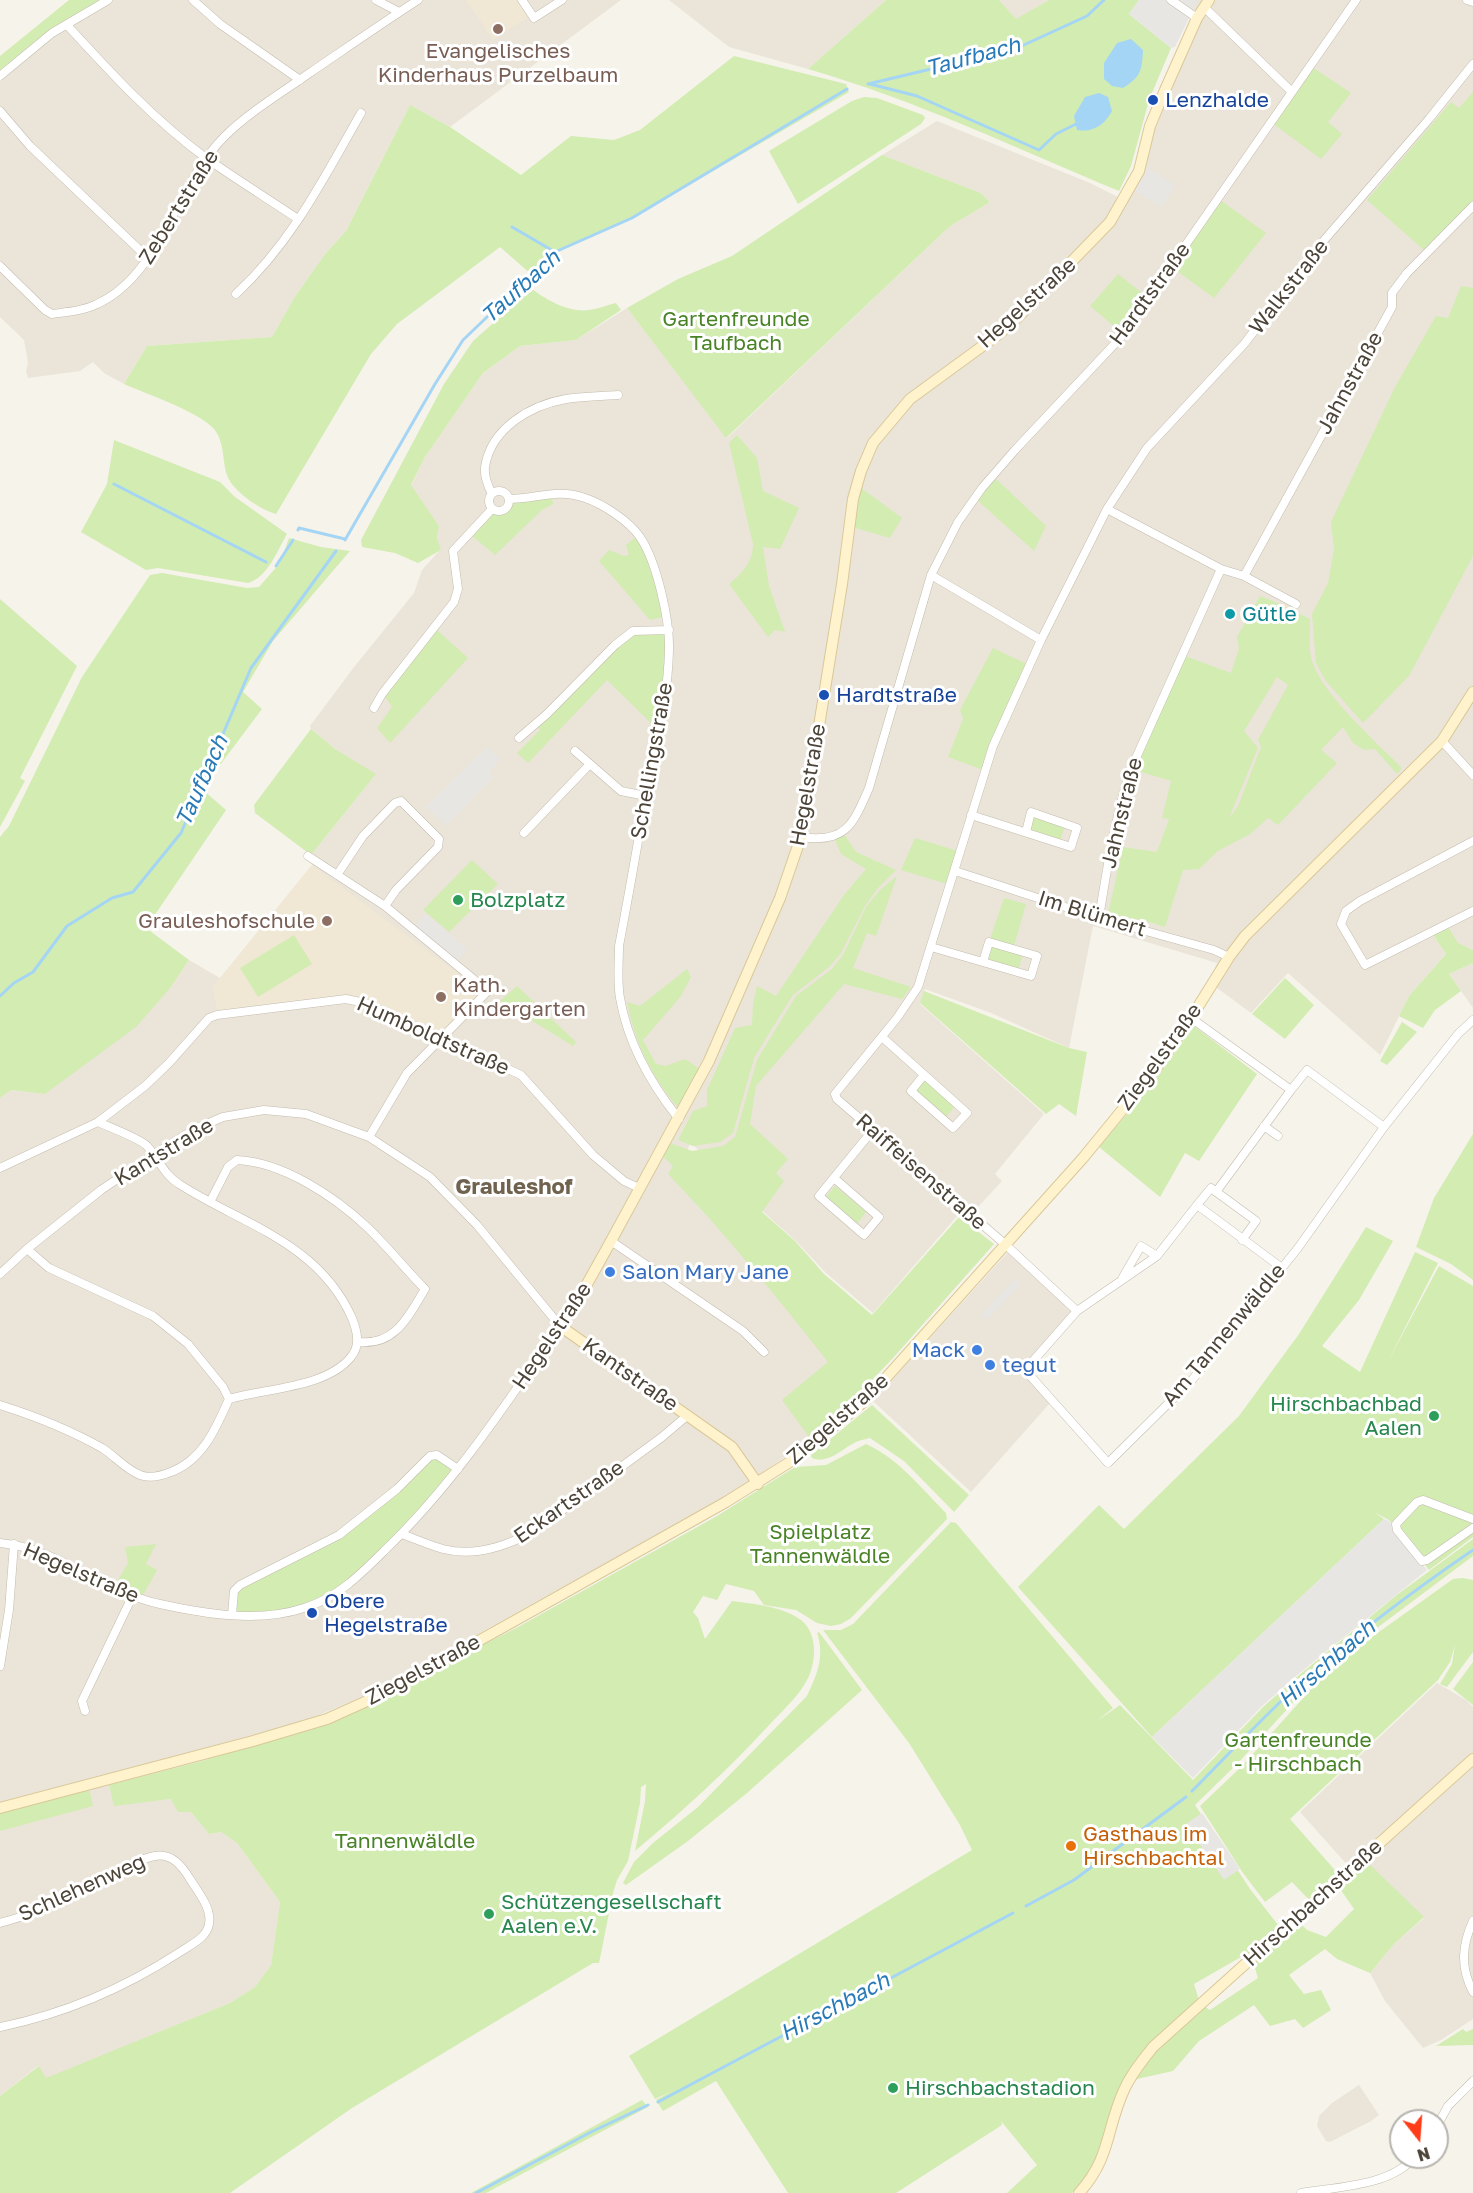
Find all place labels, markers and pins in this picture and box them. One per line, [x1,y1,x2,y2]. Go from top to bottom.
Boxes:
marker: Evangelisches Kinderhaus Purzelbaum [491,22,505,36]
place label: Evangelisches Kinderhaus Purzelbaum [378,38,618,88]
place label: Lenzhalde [1165,87,1269,113]
marker: Lenzhalde [1146,93,1160,107]
place label: Gütle [1242,601,1297,627]
marker: Gütle [1223,607,1237,621]
place label: Hardtstraße [836,682,957,708]
marker: Hardtstraße [817,688,831,702]
place label: Bolzplatz [470,887,565,913]
marker: Bolzplatz [451,893,465,907]
place label: Grauleshofschule [138,908,315,934]
marker: Grauleshofschule [320,914,334,928]
place label: Kath. Kindergarten [453,972,586,1022]
marker: Kath. Kindergarten [434,990,448,1004]
place label: Salon Mary Jane [622,1259,789,1285]
marker: Salon Mary Jane [603,1265,617,1279]
place label: Mack [912,1337,965,1363]
marker: Mack [970,1343,984,1357]
place label: tegut [1002,1352,1057,1378]
marker: tegut [983,1358,997,1372]
place label: Hirschbachbad Aalen [1270,1391,1422,1441]
marker: Hirschbachbad Aalen [1427,1409,1441,1423]
place label: Obere Hegelstraße [324,1588,448,1638]
marker: Obere Hegelstraße [305,1606,319,1620]
place label: Gasthaus im Hirschbachtal [1083,1821,1224,1871]
marker: Gasthaus im Hirschbachtal [1064,1839,1078,1853]
place label: Schützengesellschaft Aalen e.V. [501,1889,722,1939]
marker: Schützengesellschaft Aalen e.V. [482,1907,496,1921]
place label: Hirschbachstadion [905,2075,1095,2101]
marker: Hirschbachstadion [886,2081,900,2095]

